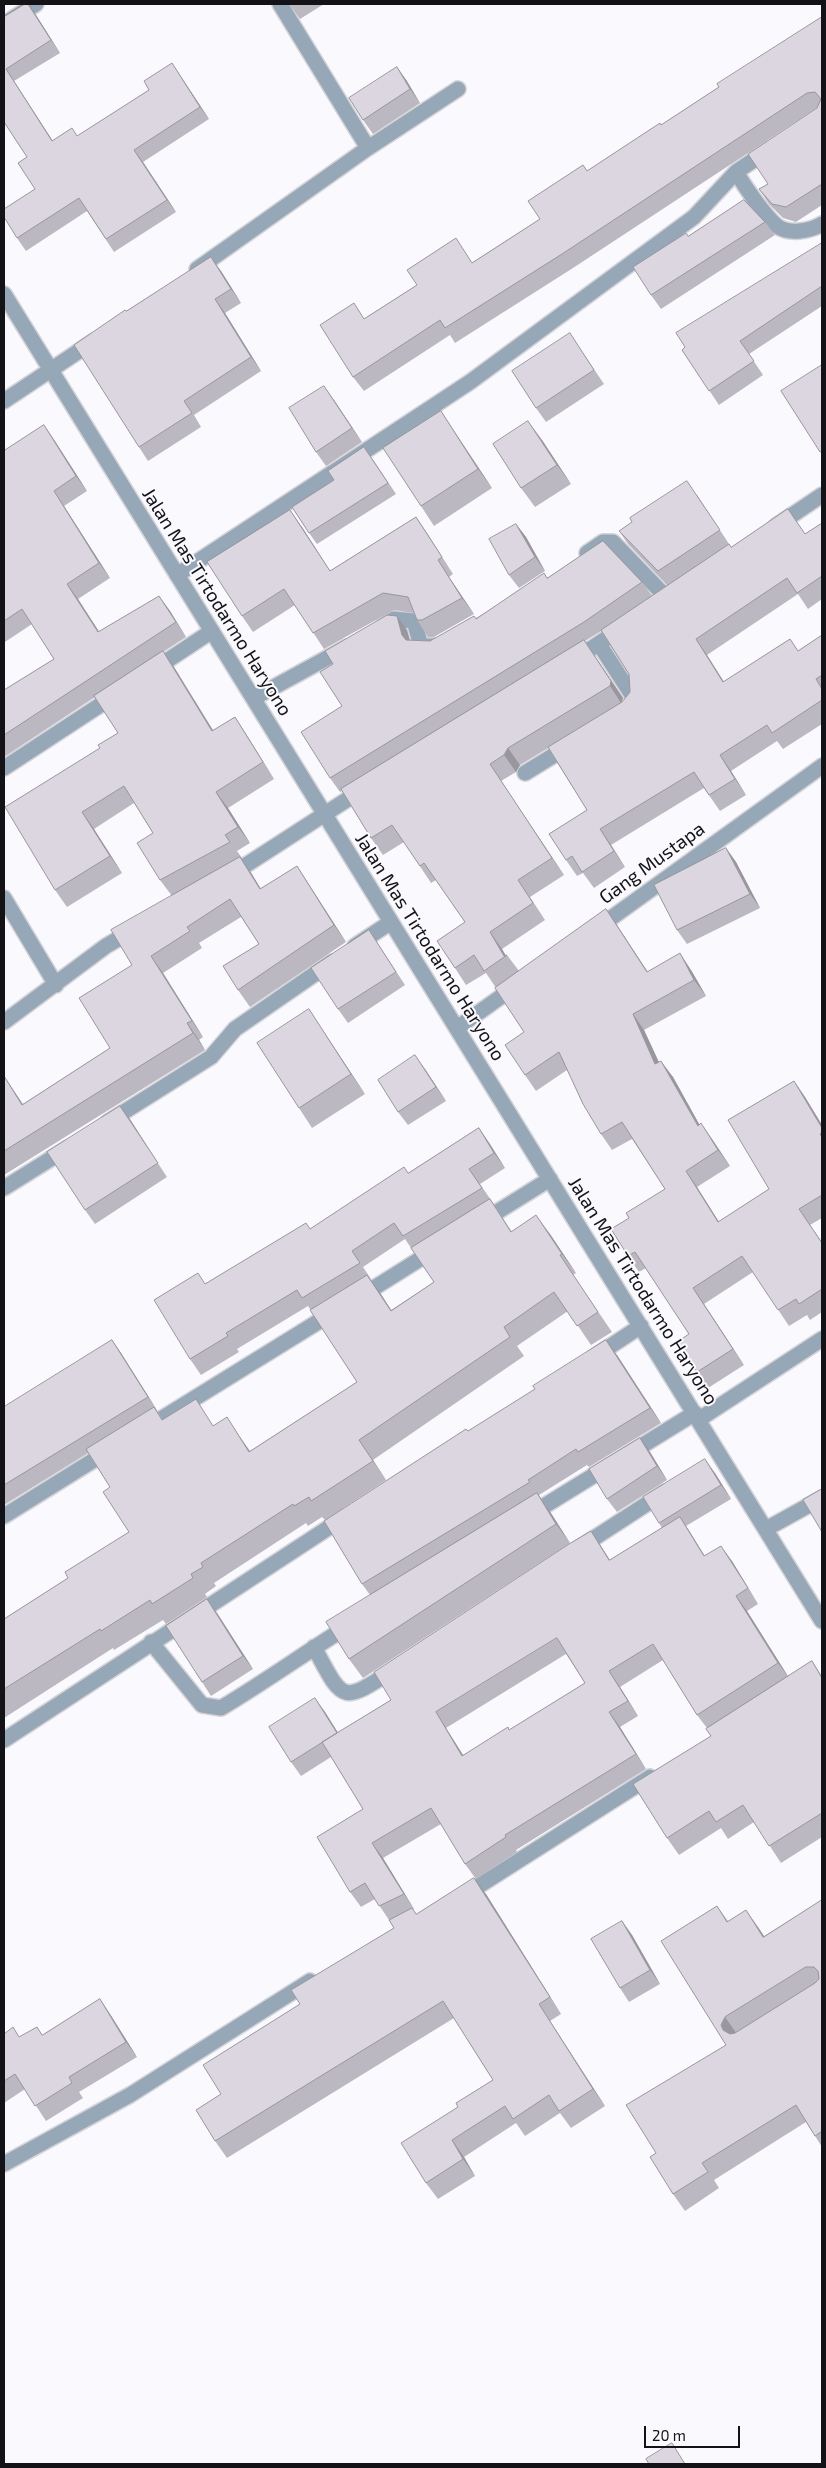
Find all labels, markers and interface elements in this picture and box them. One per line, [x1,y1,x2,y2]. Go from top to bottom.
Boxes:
street label: Jalan Mas Tirtodarmo Haryono [137,484,297,720]
street label: Gang Mustapa [595,817,709,909]
street label: Jalan Mas Tirtodarmo Haryono [350,829,510,1065]
street label: Jalan Mas Tirtodarmo Haryono [563,1173,723,1409]
scale bar [646,2416,742,2448]
text: 20 m [652,2426,686,2444]

